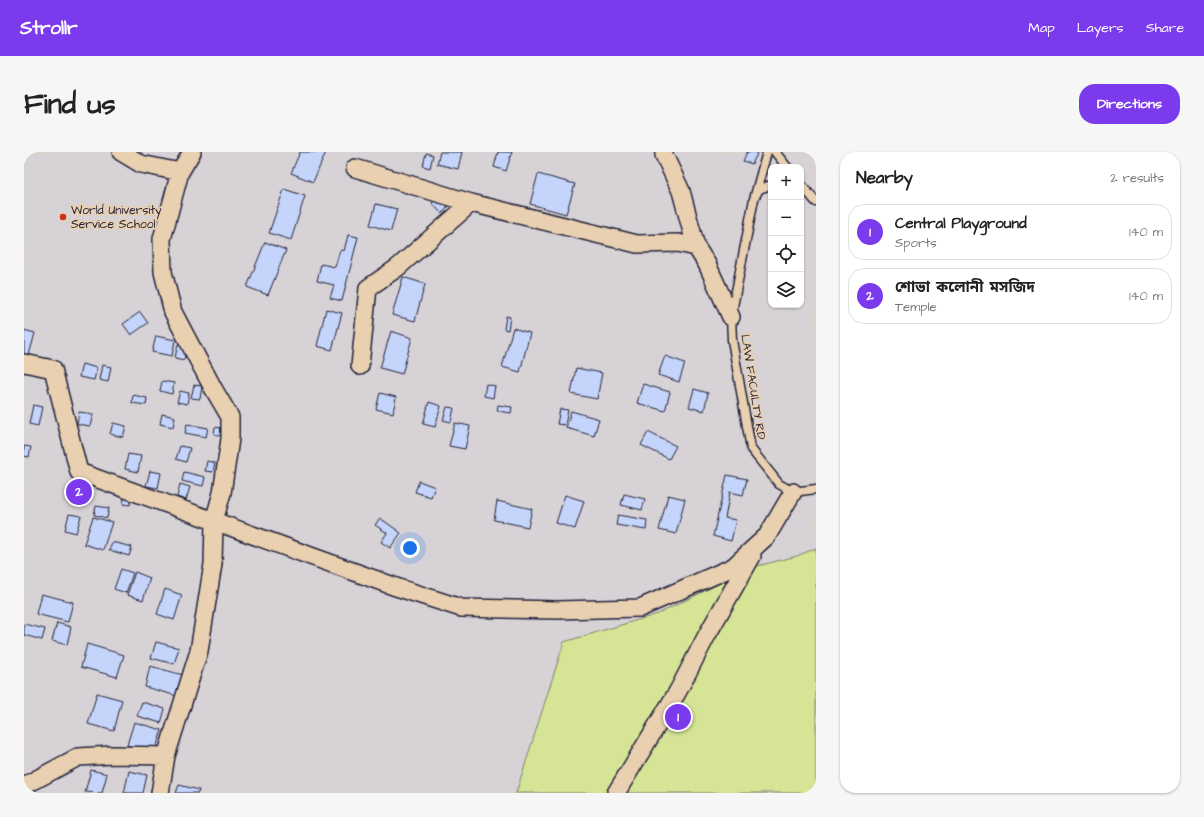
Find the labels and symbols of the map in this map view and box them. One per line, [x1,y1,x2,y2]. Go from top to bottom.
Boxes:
place label: World University Service School [71,202,162,233]
marker: World University Service School [58,212,68,222]
street label: LAW FACULTY RD [736,333,770,441]
pin: 2 [66,477,92,507]
your location [400,538,420,558]
pin: 1 [665,702,691,732]

